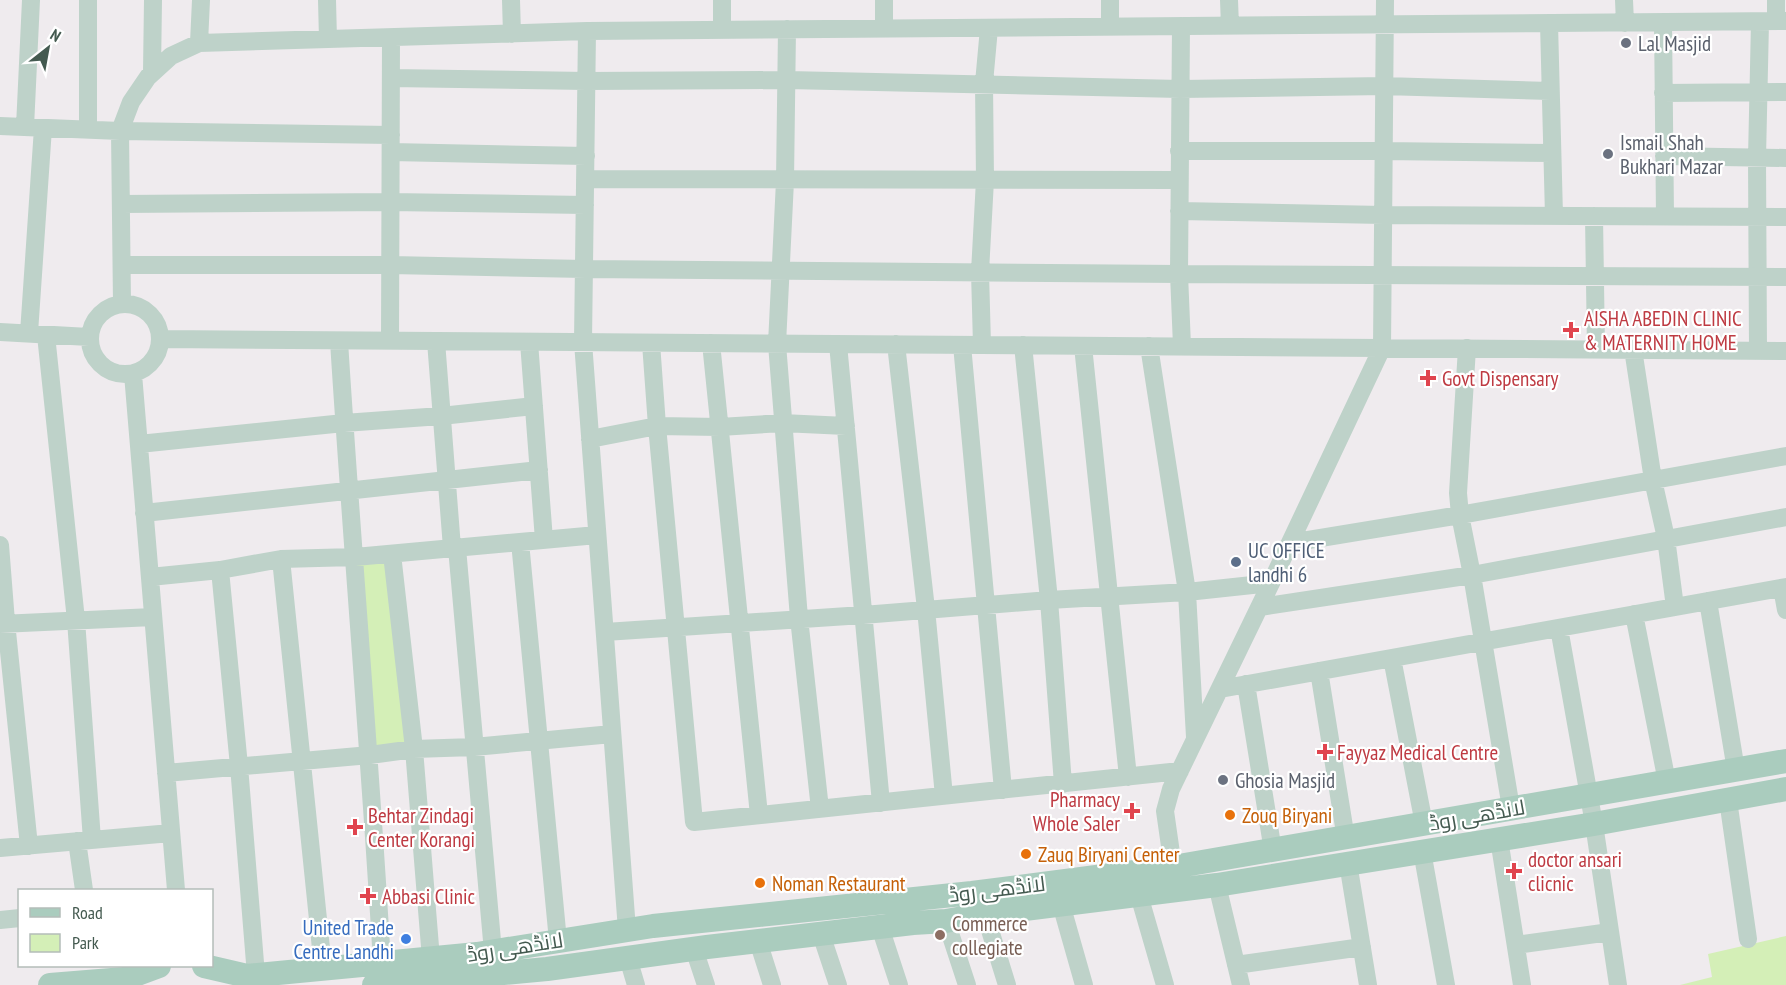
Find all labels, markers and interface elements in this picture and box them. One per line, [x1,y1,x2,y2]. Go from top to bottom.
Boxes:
north arrow [18,18,78,78]
text: N [47,24,65,46]
place label: Lal Masjid [1638,30,1711,57]
marker: Lal Masjid [1619,36,1633,50]
place label: Ismail Shah Bukhari Mazar [1620,129,1723,180]
marker: Ismail Shah Bukhari Mazar [1601,147,1615,161]
place label: AISHA ABEDIN CLINIC & MATERNITY HOME [1584,305,1742,356]
marker: AISHA ABEDIN CLINIC & MATERNITY HOME [1562,321,1580,339]
place label: Govt Dispensary [1442,365,1559,392]
marker: Govt Dispensary [1419,369,1437,387]
place label: UC OFFICE landhi 6 [1248,537,1325,588]
marker: UC OFFICE landhi 6 [1229,555,1243,569]
place label: Fayyaz Medical Centre [1337,739,1498,766]
marker: Fayyaz Medical Centre [1318,745,1332,759]
place label: Ghosia Masjid [1235,767,1335,794]
marker: Ghosia Masjid [1216,773,1230,787]
place label: Pharmacy Whole Saler [1033,786,1120,837]
street label: لانڈھی روڈ [1427,793,1527,837]
place label: Behtar Zindagi Center Korangi [368,802,475,853]
place label: Zouq Biryani [1242,802,1332,829]
marker: Pharmacy Whole Saler [1125,804,1139,818]
marker: Zouq Biryani [1223,808,1237,822]
marker: Behtar Zindagi Center Korangi [346,818,364,836]
place label: Zauq Biryani Center [1038,841,1180,868]
place label: doctor ansari clicnic [1528,846,1622,897]
marker: Zauq Biryani Center [1019,847,1033,861]
marker: doctor ansari clicnic [1505,862,1523,880]
place label: Noman Restaurant [772,870,906,897]
street label: لانڈھی روڈ [947,870,1047,908]
marker: Noman Restaurant [753,876,767,890]
place label: Abbasi Clinic [382,883,476,910]
marker: Abbasi Clinic [359,887,377,905]
legend [18,889,213,967]
text: Road [72,901,103,924]
place label: Commerce collegiate [952,910,1028,961]
place label: United Trade Centre Landhi [293,914,394,965]
street label: لانڈھی روڈ [465,926,565,968]
marker: Commerce collegiate [933,928,947,942]
text: Park [72,931,99,954]
marker: United Trade Centre Landhi [399,932,413,946]

